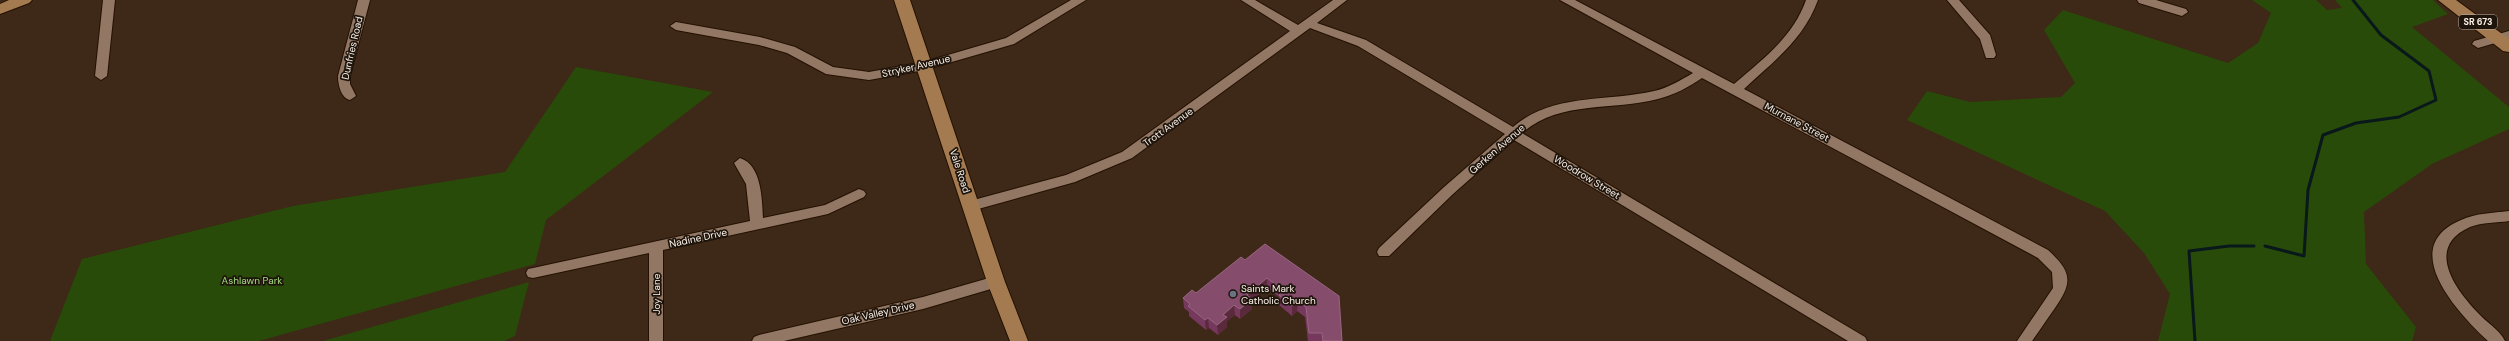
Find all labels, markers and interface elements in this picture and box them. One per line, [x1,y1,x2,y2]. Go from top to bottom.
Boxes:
street label: Dunfries Road [338,15,366,81]
road number: SR 673 [2459,15,2497,29]
street label: Stryker Avenue [881,52,952,80]
street label: Murnane Street [1762,99,1832,145]
street label: Trott Avenue [1140,104,1196,150]
street label: Gerken Avenue [1466,121,1528,177]
street label: Vale Road [947,147,973,195]
street label: Woodrow Street [1551,152,1623,202]
street label: Nadine Drive [668,225,728,250]
street label: Joy Lane [650,273,663,314]
park label: Ashlawn Park [222,274,282,287]
place label: Saints Mark Catholic Church [1241,282,1316,307]
marker: Saints Mark Catholic Church [1228,289,1238,299]
street label: Oak Valley Drive [840,298,916,328]

